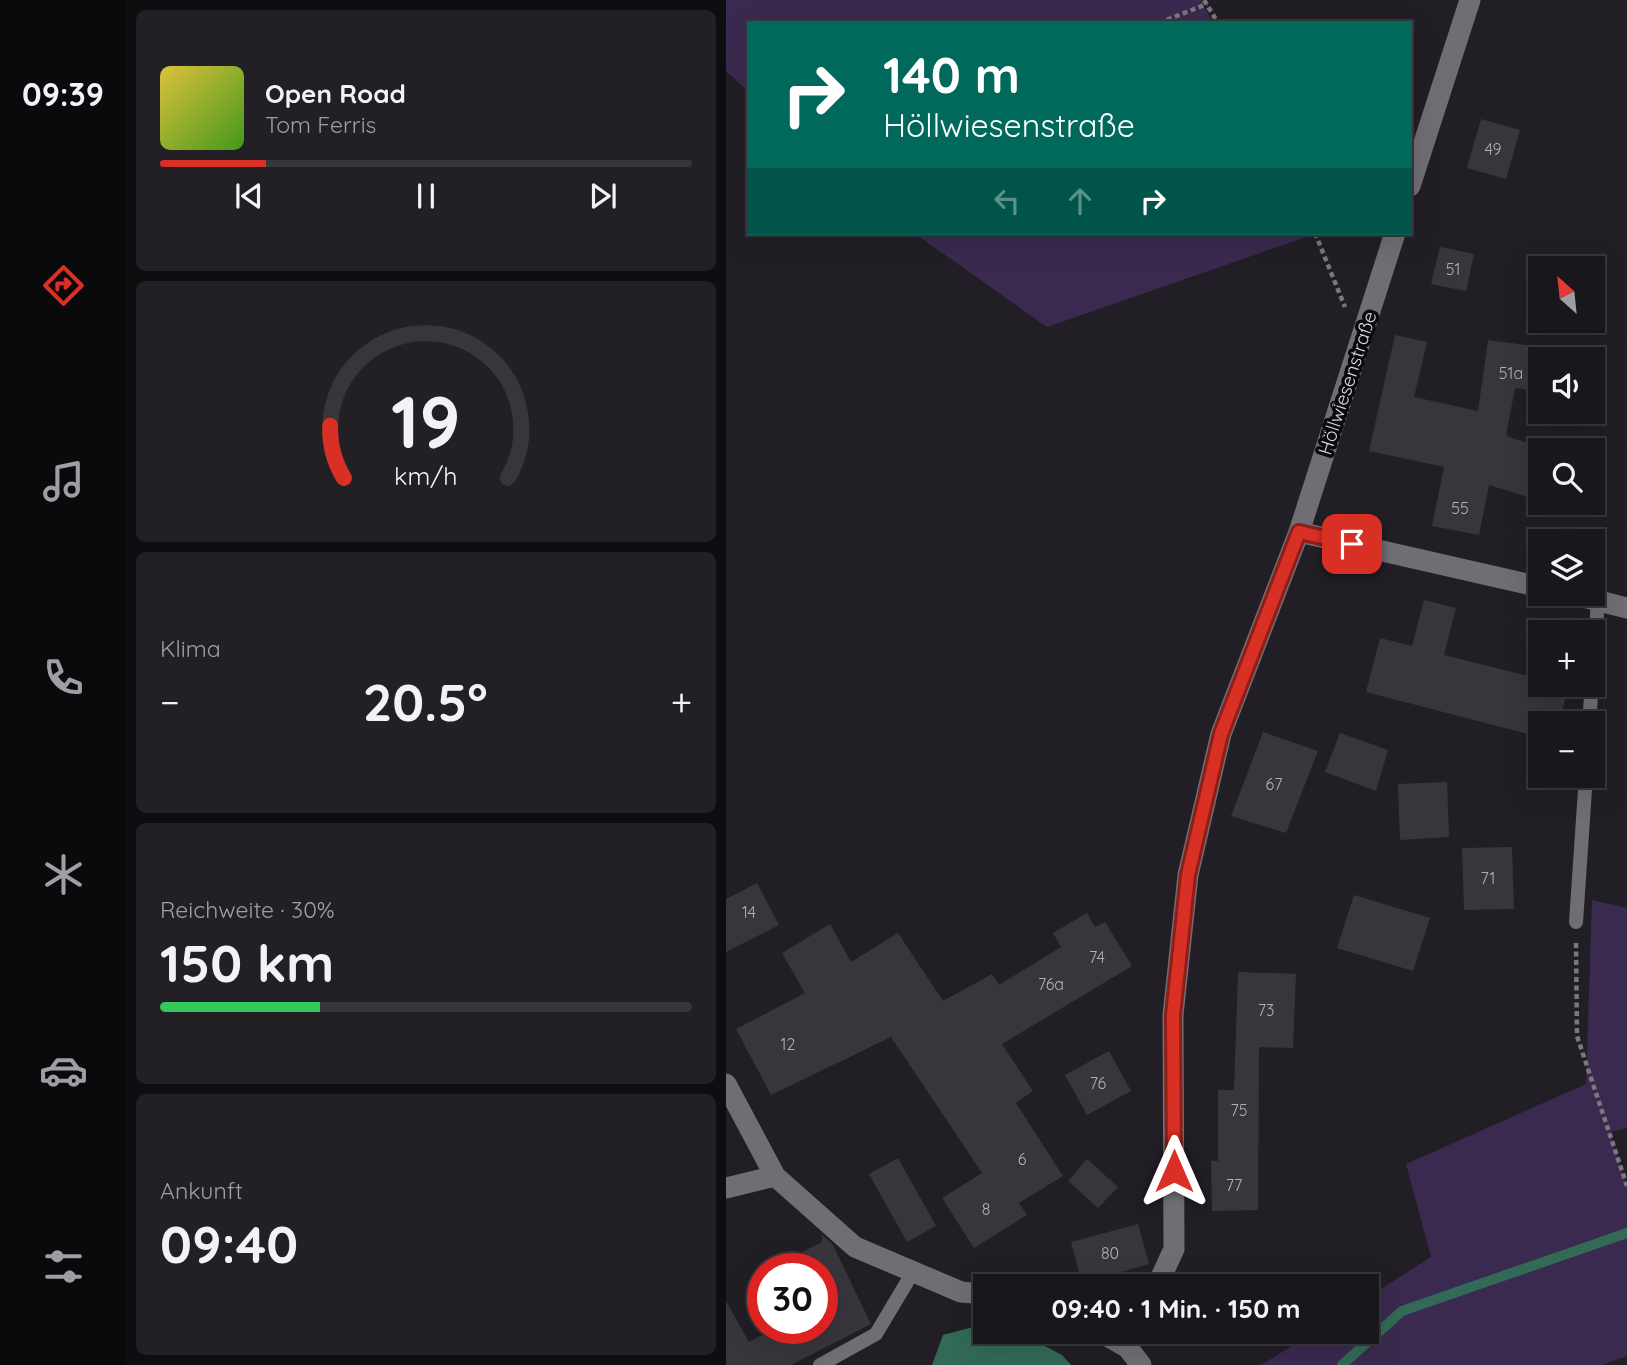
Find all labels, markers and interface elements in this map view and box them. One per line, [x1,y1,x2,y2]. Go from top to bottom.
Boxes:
text: 140 m [883,44,1020,105]
icon: right [768,49,859,140]
text: 09:39 [22,74,104,114]
text: Open Road [265,77,406,110]
text: Höllwiesenstraße [883,105,1135,145]
text: Tom Ferris [265,110,376,139]
house number: 49 [1484,139,1502,159]
icon: previous [230,177,268,215]
icon: pause [407,177,445,215]
icon: next [584,177,622,215]
icon: left [988,182,1026,220]
icon: ahead [1061,182,1099,220]
icon: right [1134,182,1172,220]
north arrow [1528,256,1604,332]
map controls [1528,256,1605,788]
house number: 51 [1446,259,1460,279]
icon: directions [39,261,88,310]
street label: Höllwiesenstraße [1312,308,1382,458]
button: sound [1528,347,1605,424]
house number: 51a [1499,363,1523,383]
text: 19 [391,375,461,466]
button: search [1528,438,1605,515]
icon: music [39,457,88,506]
text: km/h [394,459,458,490]
house number: 55 [1451,498,1469,518]
pin [1322,514,1382,574]
icon: arrive [1333,525,1371,563]
button: layers [1528,529,1605,606]
button: + [1528,620,1605,697]
text: Klima [160,634,221,663]
icon: phone [39,653,88,702]
text: 20.5° [363,669,488,734]
text: − [160,678,180,726]
text: + [671,678,692,726]
button: − [1528,711,1605,788]
house number: 67 [1266,774,1282,794]
icon: climate [39,850,88,899]
house number: 71 [1481,868,1495,888]
text: Reichweite · 30% [160,895,335,924]
house number: 14 [742,902,756,922]
text: 150 km [160,930,334,995]
house number: 74 [1089,947,1105,967]
house number: 76a [1038,974,1064,994]
house number: 73 [1258,1000,1274,1020]
house number: 12 [781,1034,796,1054]
icon: car [39,1046,88,1095]
house number: 76 [1090,1073,1107,1093]
house number: 75 [1231,1100,1247,1120]
position arrow [1137,1134,1211,1208]
house number: 6 [1018,1149,1027,1169]
house number: 77 [1226,1175,1242,1195]
text: Ankunft [160,1176,243,1205]
house number: 8 [982,1199,990,1219]
text: 09:40 [160,1211,298,1276]
icon: filters [39,1242,88,1291]
house number: 80 [1101,1243,1119,1263]
speed limit sign: 30 [747,1253,838,1344]
text: 09:40 · 1 Min. · 150 m [1052,1292,1300,1325]

